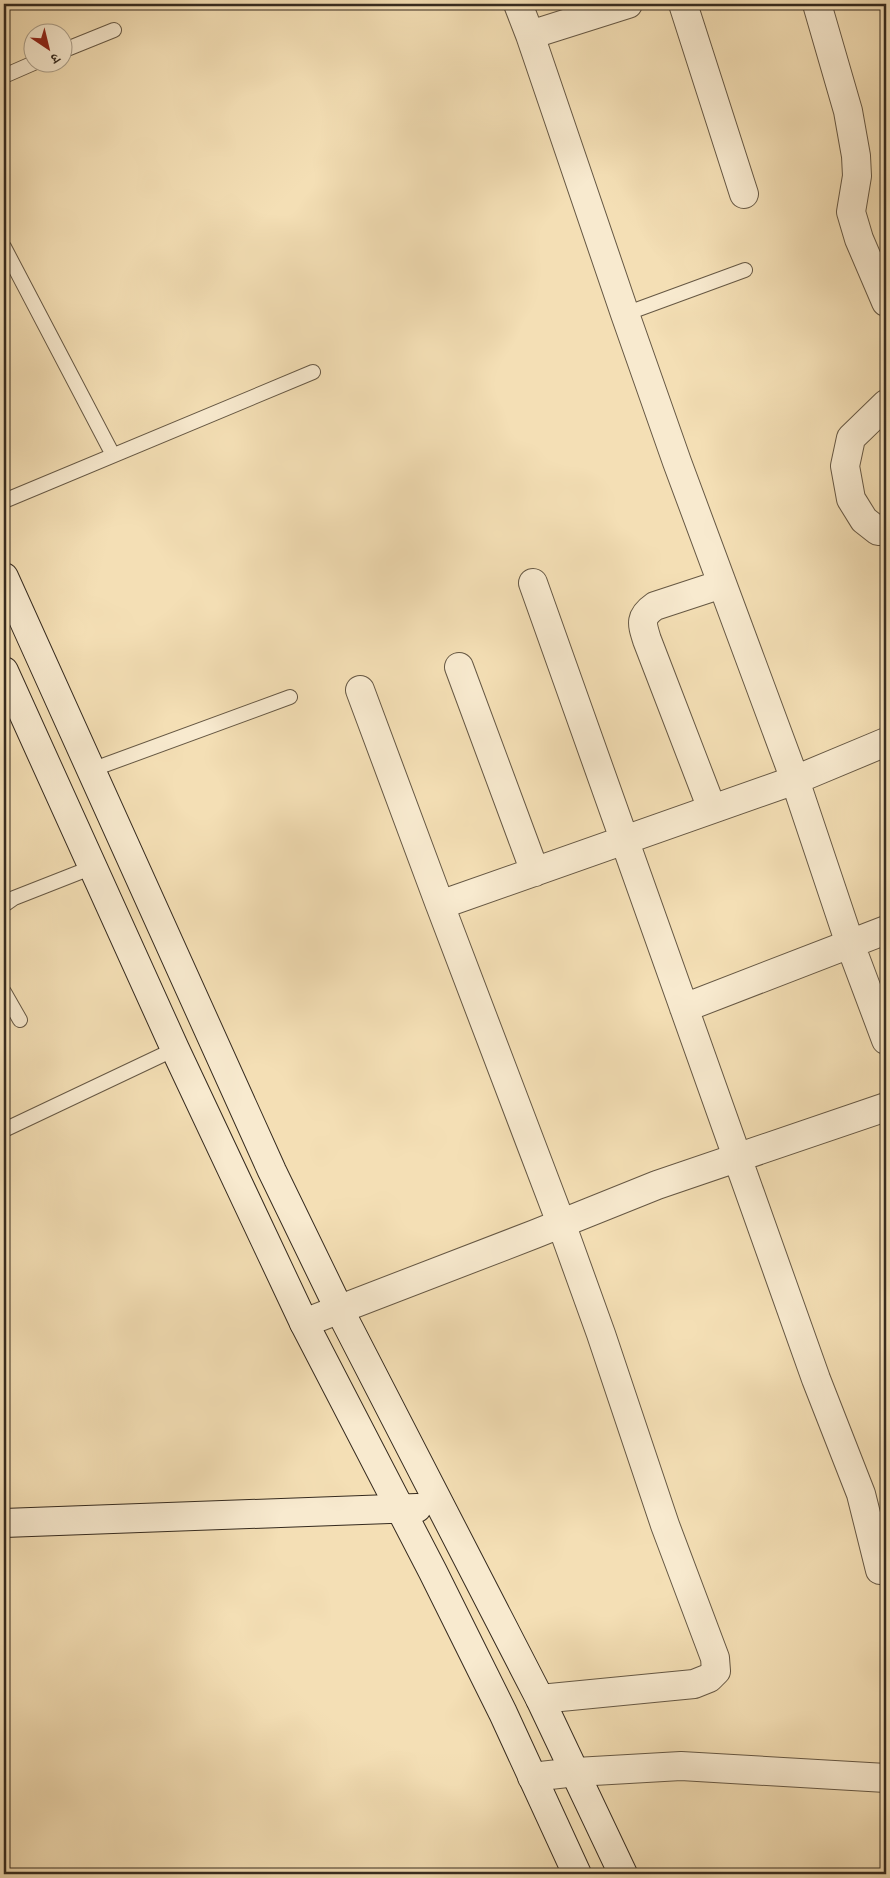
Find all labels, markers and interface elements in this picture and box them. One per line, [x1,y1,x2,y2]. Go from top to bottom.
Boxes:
north arrow [22,22,72,72]
text: उ [46,48,64,68]

